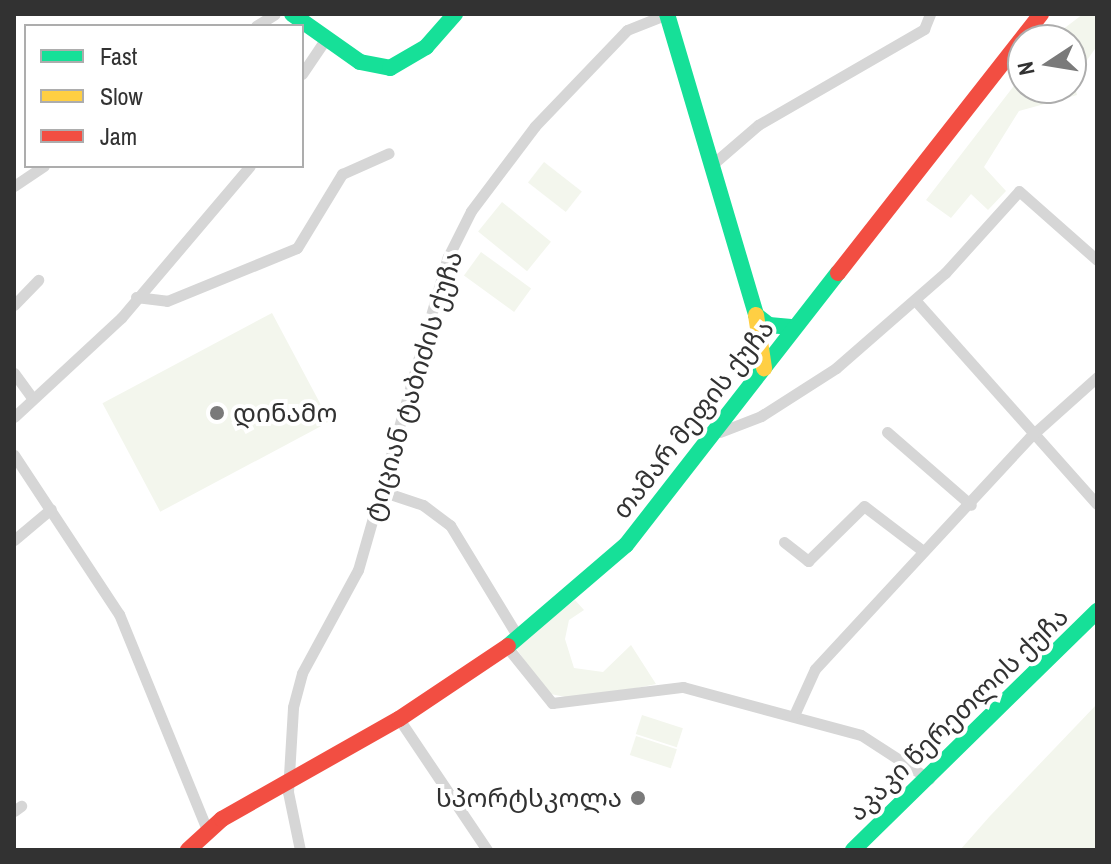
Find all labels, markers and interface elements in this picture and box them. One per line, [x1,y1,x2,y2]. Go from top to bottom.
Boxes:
legend [24,24,304,168]
north arrow [1007,24,1087,104]
text: Fast [100,40,137,72]
text: N [1009,59,1042,78]
text: Slow [100,80,143,112]
text: Jam [100,120,137,152]
street label: ტიციან ტაბიძის ქუჩა [357,247,469,525]
street label: თამარ მეფის ქუჩა [606,313,780,525]
place label: დინამო [233,397,337,429]
marker: დინამო [208,404,226,422]
street label: აკაკი წერეთლის ქუჩა [842,601,1074,827]
place label: სპორტსკოლა [436,782,622,814]
marker: სპორტსკოლა [629,789,647,807]

